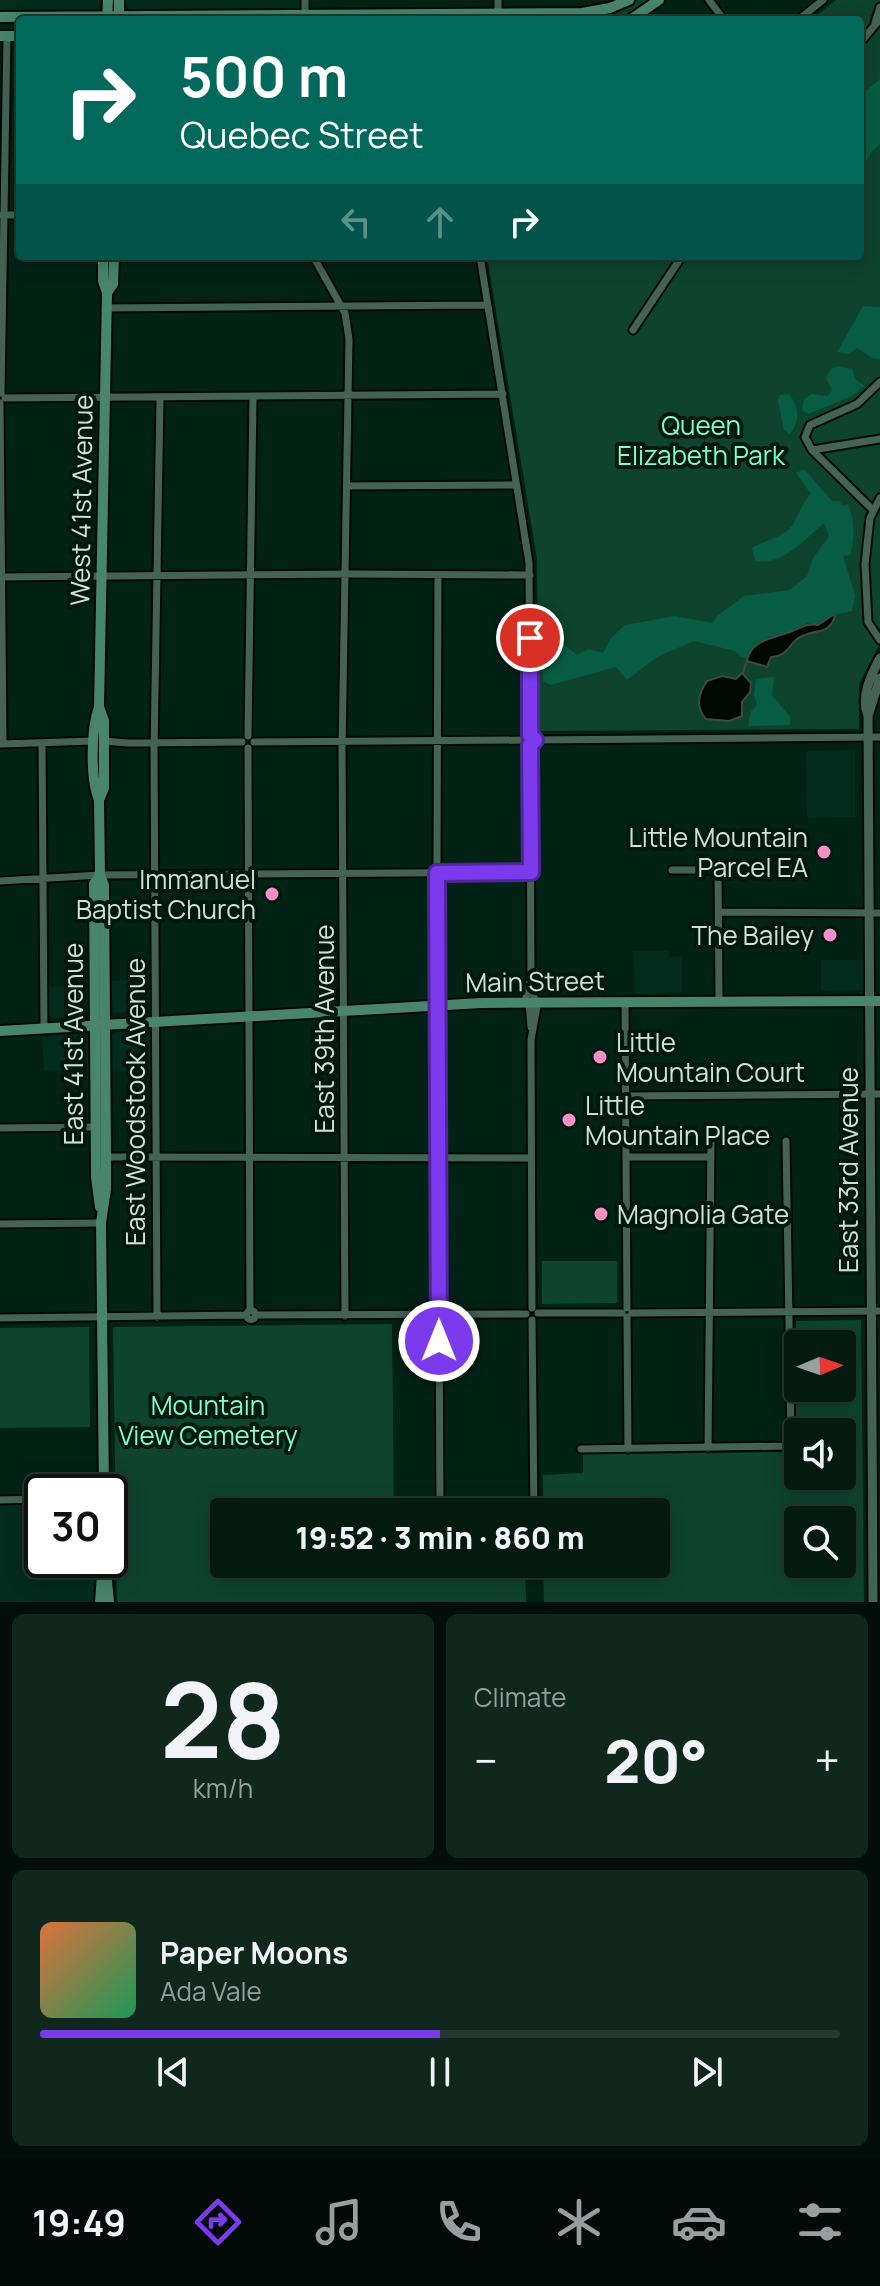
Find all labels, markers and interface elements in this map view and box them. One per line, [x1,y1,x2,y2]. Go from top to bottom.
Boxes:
text: 500 m [180,37,348,114]
icon: right [48,48,152,152]
text: Quebec Street [180,110,424,159]
icon: left [334,200,378,244]
icon: ahead [418,200,462,244]
icon: right [502,200,546,244]
street label: West 41st Avenue [61,394,101,606]
park label: Queen Elizabeth Park [617,407,786,473]
pin [496,604,564,672]
icon: arrive [508,616,552,660]
place label: Little Mountain Parcel EA [628,819,808,885]
marker: Little Mountain Parcel EA [815,843,833,861]
place label: Immanuel Baptist Church [76,861,256,927]
marker: Immanuel Baptist Church [263,885,281,903]
place label: The Bailey [691,917,814,953]
street label: East 39th Avenue [306,924,342,1134]
marker: The Bailey [821,926,839,944]
street label: East 41st Avenue [55,943,91,1145]
street label: East Woodstock Avenue [117,958,153,1246]
street label: Main Street [465,962,605,1000]
place label: Little Mountain Court [616,1024,805,1090]
marker: Little Mountain Court [591,1048,609,1066]
street label: East 33rd Avenue [830,1067,866,1273]
place label: Little Mountain Place [585,1087,770,1153]
marker: Little Mountain Place [560,1111,578,1129]
place label: Magnolia Gate [617,1196,789,1232]
marker: Magnolia Gate [592,1205,610,1223]
position arrow [397,1299,481,1383]
north arrow [784,1330,856,1402]
map controls [784,1330,856,1578]
park label: Mountain View Cemetery [118,1387,298,1453]
button: sound [784,1418,856,1490]
speed limit sign: 30 [24,1474,128,1578]
button: search [784,1506,856,1578]
text: 19:52 · 3 min · 860 m [295,1517,585,1558]
text: 28 [160,1647,286,1789]
text: Climate [474,1679,566,1715]
text: 20° [604,1719,708,1801]
text: − [474,1730,498,1790]
text: + [815,1730,840,1790]
text: km/h [193,1770,253,1806]
text: Paper Moons [160,1932,348,1973]
text: Ada Vale [160,1973,262,2009]
icon: previous [151,2050,195,2094]
icon: pause [418,2050,462,2094]
icon: next [685,2050,729,2094]
icon: directions [190,2194,246,2250]
icon: music [311,2194,367,2250]
icon: phone [431,2194,487,2250]
icon: climate [551,2194,607,2250]
icon: car [671,2194,727,2250]
icon: filters [792,2194,848,2250]
text: 19:49 [32,2198,126,2247]

